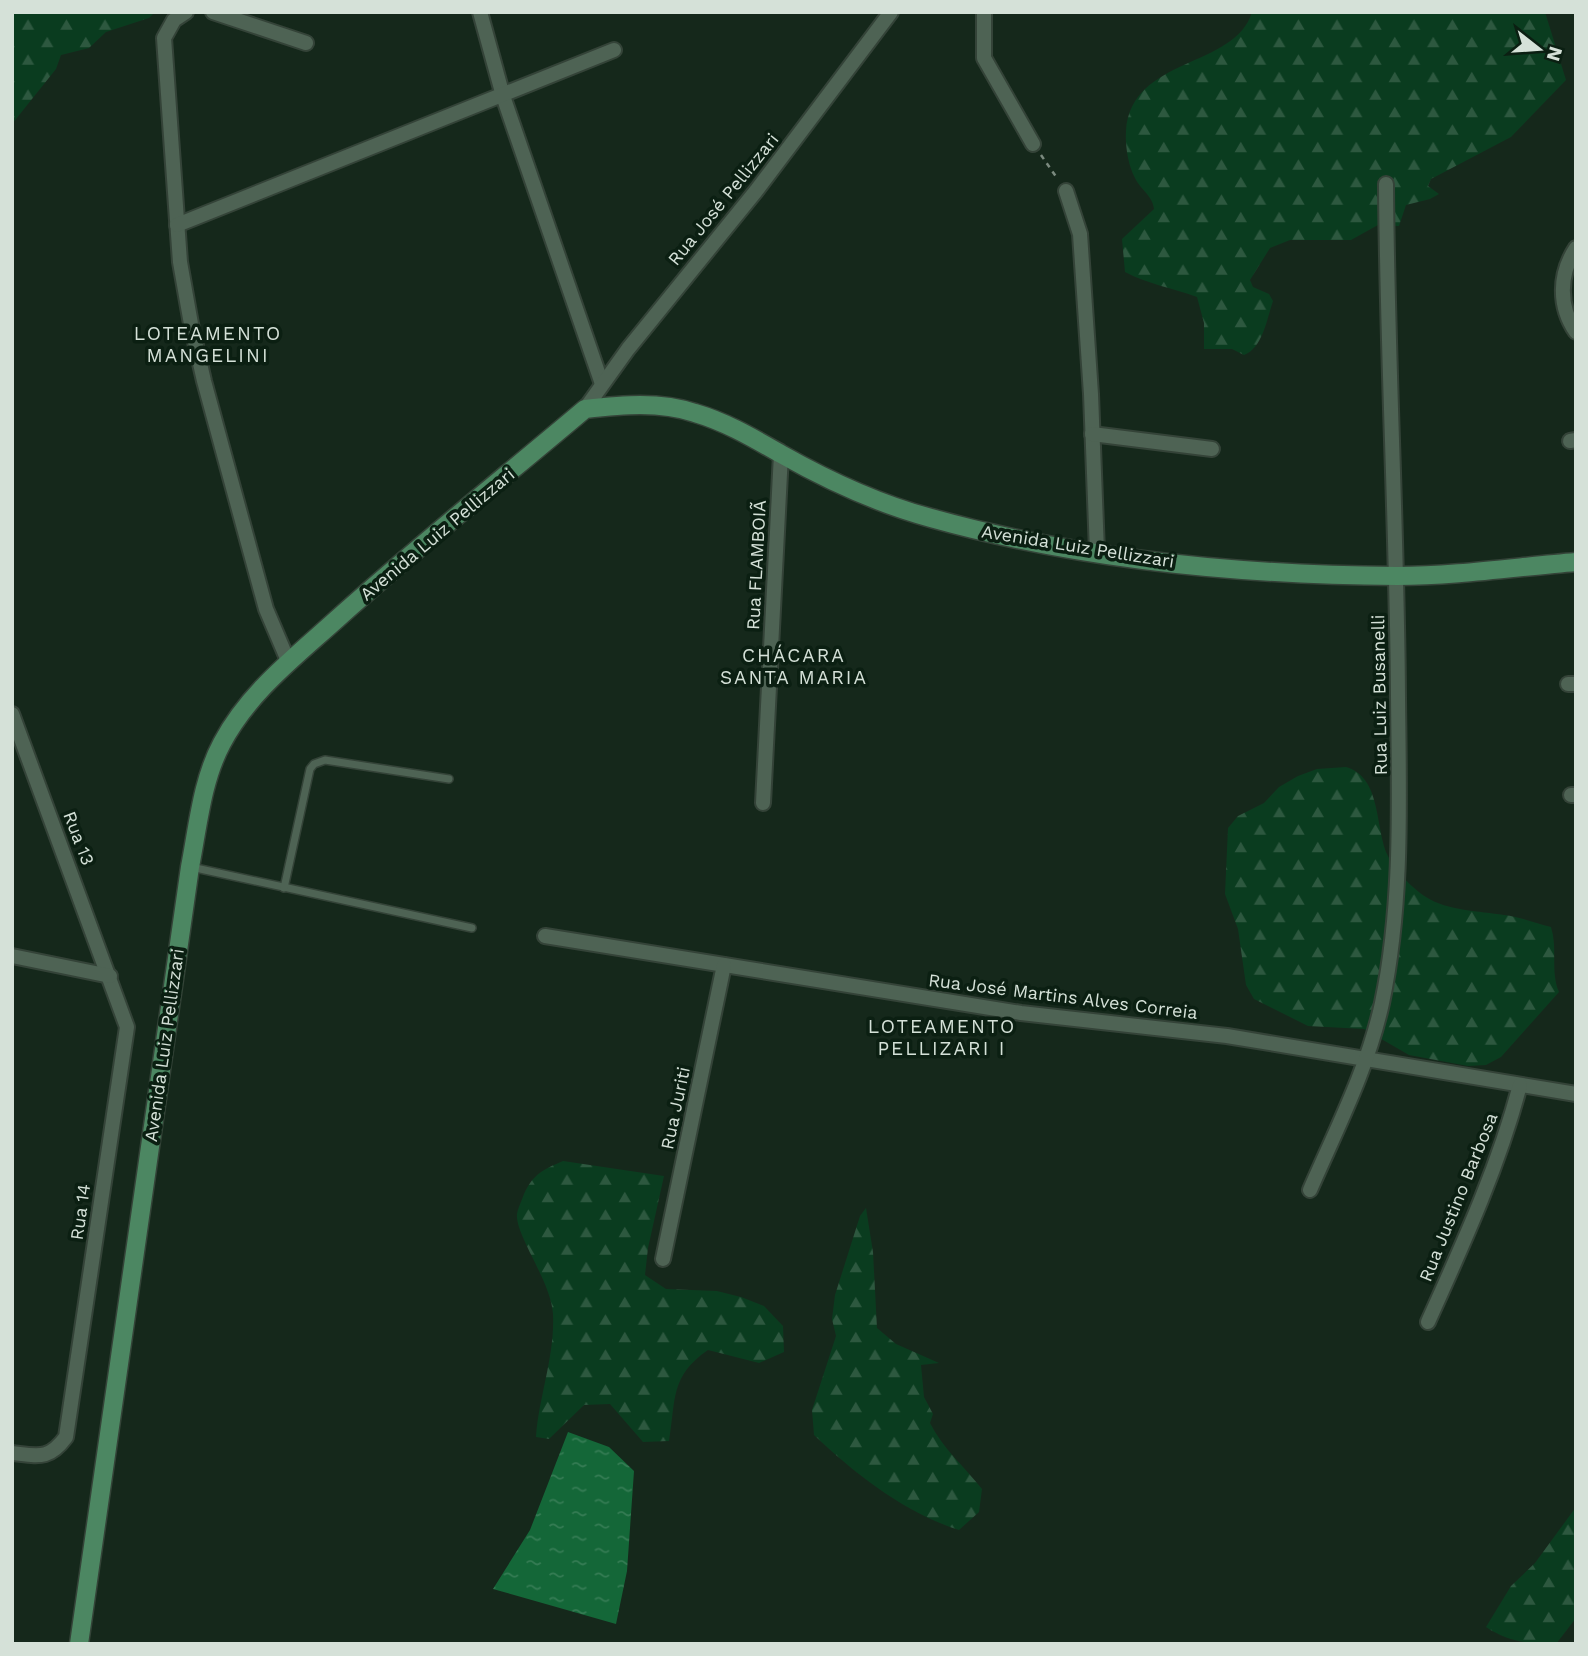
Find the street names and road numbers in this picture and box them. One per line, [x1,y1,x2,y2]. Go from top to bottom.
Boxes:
street label: Rua José Pellizzari [663,129,783,269]
street label: Avenida Luiz Pellizzari [356,463,518,605]
street label: Rua FLAMBOIÃ [742,499,770,631]
street label: Avenida Luiz Pellizzari [980,520,1176,572]
street label: Rua Luiz Busanelli [1367,614,1391,776]
street label: Rua 13 [59,808,99,868]
street label: Avenida Luiz Pellizzari [140,947,188,1143]
street label: Rua José Martins Alves Correia [927,969,1199,1023]
street label: Rua Juriti [656,1065,694,1151]
street label: Rua Justino Barbosa [1414,1109,1502,1285]
street label: Rua 14 [66,1183,94,1241]

